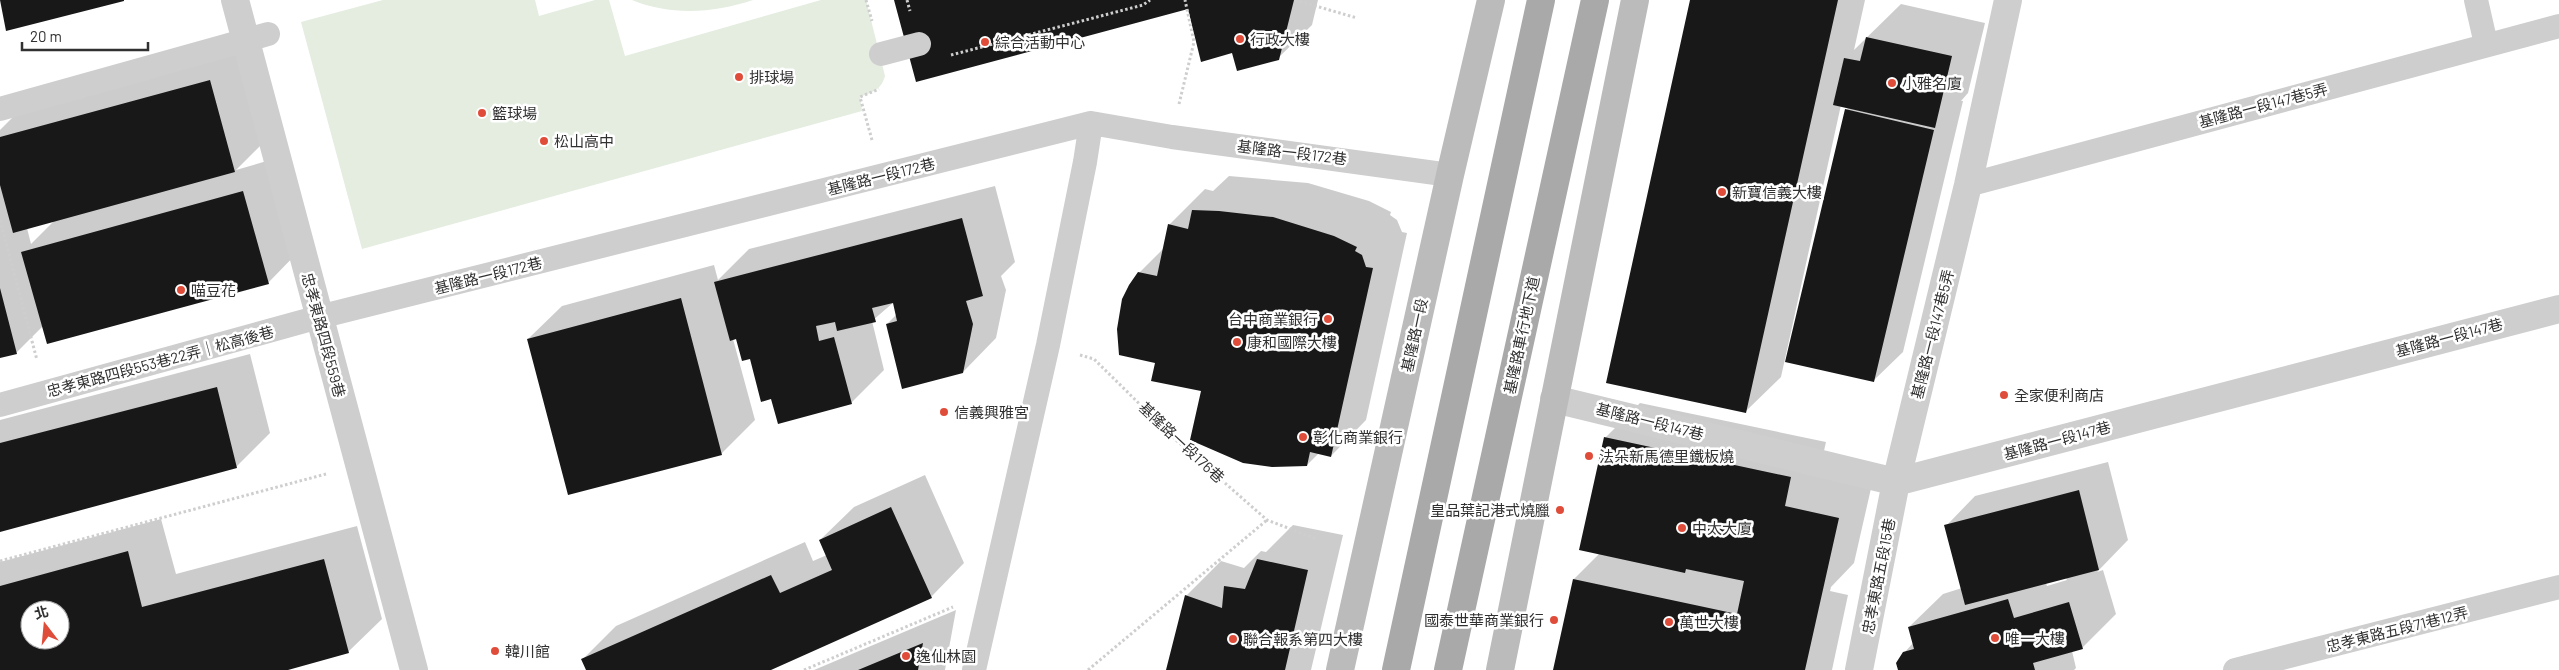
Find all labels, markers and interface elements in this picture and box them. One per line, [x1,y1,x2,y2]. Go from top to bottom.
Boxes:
scale bar [22,20,149,52]
text: 20 m [30,27,62,45]
place label: 行政大樓 [1250,30,1310,48]
place label: 綜合活動中心 [995,33,1085,51]
marker: 行政大樓 [1234,33,1246,45]
marker: 綜合活動中心 [979,36,991,48]
place label: 排球場 [749,68,794,86]
marker: 排球場 [733,71,745,83]
place label: 小雅名廈 [1902,74,1962,92]
marker: 小雅名廈 [1886,77,1898,89]
street label: 基隆路一段147巷5弄 [2196,79,2330,131]
place label: 籃球場 [492,104,537,122]
marker: 籃球場 [476,107,488,119]
place label: 松山高中 [554,132,614,150]
marker: 松山高中 [538,135,550,147]
street label: 基隆路一段172巷 [1236,136,1348,168]
street label: 基隆路一段172巷 [825,154,937,198]
place label: 新寶信義大樓 [1732,183,1822,201]
marker: 新寶信義大樓 [1716,186,1728,198]
street label: 基隆路一段172巷 [432,253,544,297]
street label: 基隆路一段147巷5弄 [1907,267,1957,401]
street label: 忠孝東路四段559巷 [299,271,349,399]
street label: 基隆路車行地下道 [1500,274,1542,396]
place label: 喵豆花 [191,281,236,299]
marker: 喵豆花 [175,284,187,296]
street label: 基隆路一段 [1397,296,1431,374]
place label: 台中商業銀行 [1228,310,1318,328]
marker: 台中商業銀行 [1322,313,1334,325]
street label: 基隆路一段147巷 [2393,314,2505,360]
street label: 忠孝東路四段553巷22弄｜松高後巷 [45,322,275,400]
place label: 康和國際大樓 [1247,333,1337,351]
marker: 康和國際大樓 [1231,336,1243,348]
place label: 全家便利商店 [2014,386,2104,404]
marker: 全家便利商店 [1998,389,2010,401]
street label: 基隆路一段176巷 [1136,398,1228,486]
street label: 基隆路一段147巷 [1594,399,1706,443]
place label: 信義興雅宮 [954,403,1029,421]
marker: 信義興雅宮 [938,406,950,418]
street label: 基隆路一段147巷 [2001,417,2113,463]
place label: 彰化商業銀行 [1313,428,1403,446]
marker: 彰化商業銀行 [1297,431,1309,443]
place label: 法朵新馬德里鐵板燒 [1599,447,1734,465]
marker: 法朵新馬德里鐵板燒 [1583,450,1595,462]
place label: 皇品葉記港式燒臘 [1430,501,1550,519]
marker: 皇品葉記港式燒臘 [1554,504,1566,516]
street label: 忠孝東路五段15巷 [1858,516,1898,636]
place label: 中太大廈 [1692,519,1752,537]
marker: 中太大廈 [1676,522,1688,534]
north arrow [20,600,70,650]
text: 北 [32,602,50,622]
street label: 忠孝東路五段71巷12弄 [2324,603,2470,655]
place label: 國泰世華商業銀行 [1424,611,1544,629]
place label: 萬世大樓 [1679,613,1739,631]
marker: 國泰世華商業銀行 [1548,614,1560,626]
marker: 萬世大樓 [1663,616,1675,628]
place label: 唯一大樓 [2005,629,2065,647]
place label: 聯合報系第四大樓 [1243,630,1363,648]
marker: 唯一大樓 [1989,632,2001,644]
marker: 聯合報系第四大樓 [1227,633,1239,645]
place label: 韓川館 [505,642,550,660]
marker: 韓川館 [489,645,501,657]
place label: 逸仙林園 [916,647,976,665]
marker: 逸仙林園 [900,650,912,662]

